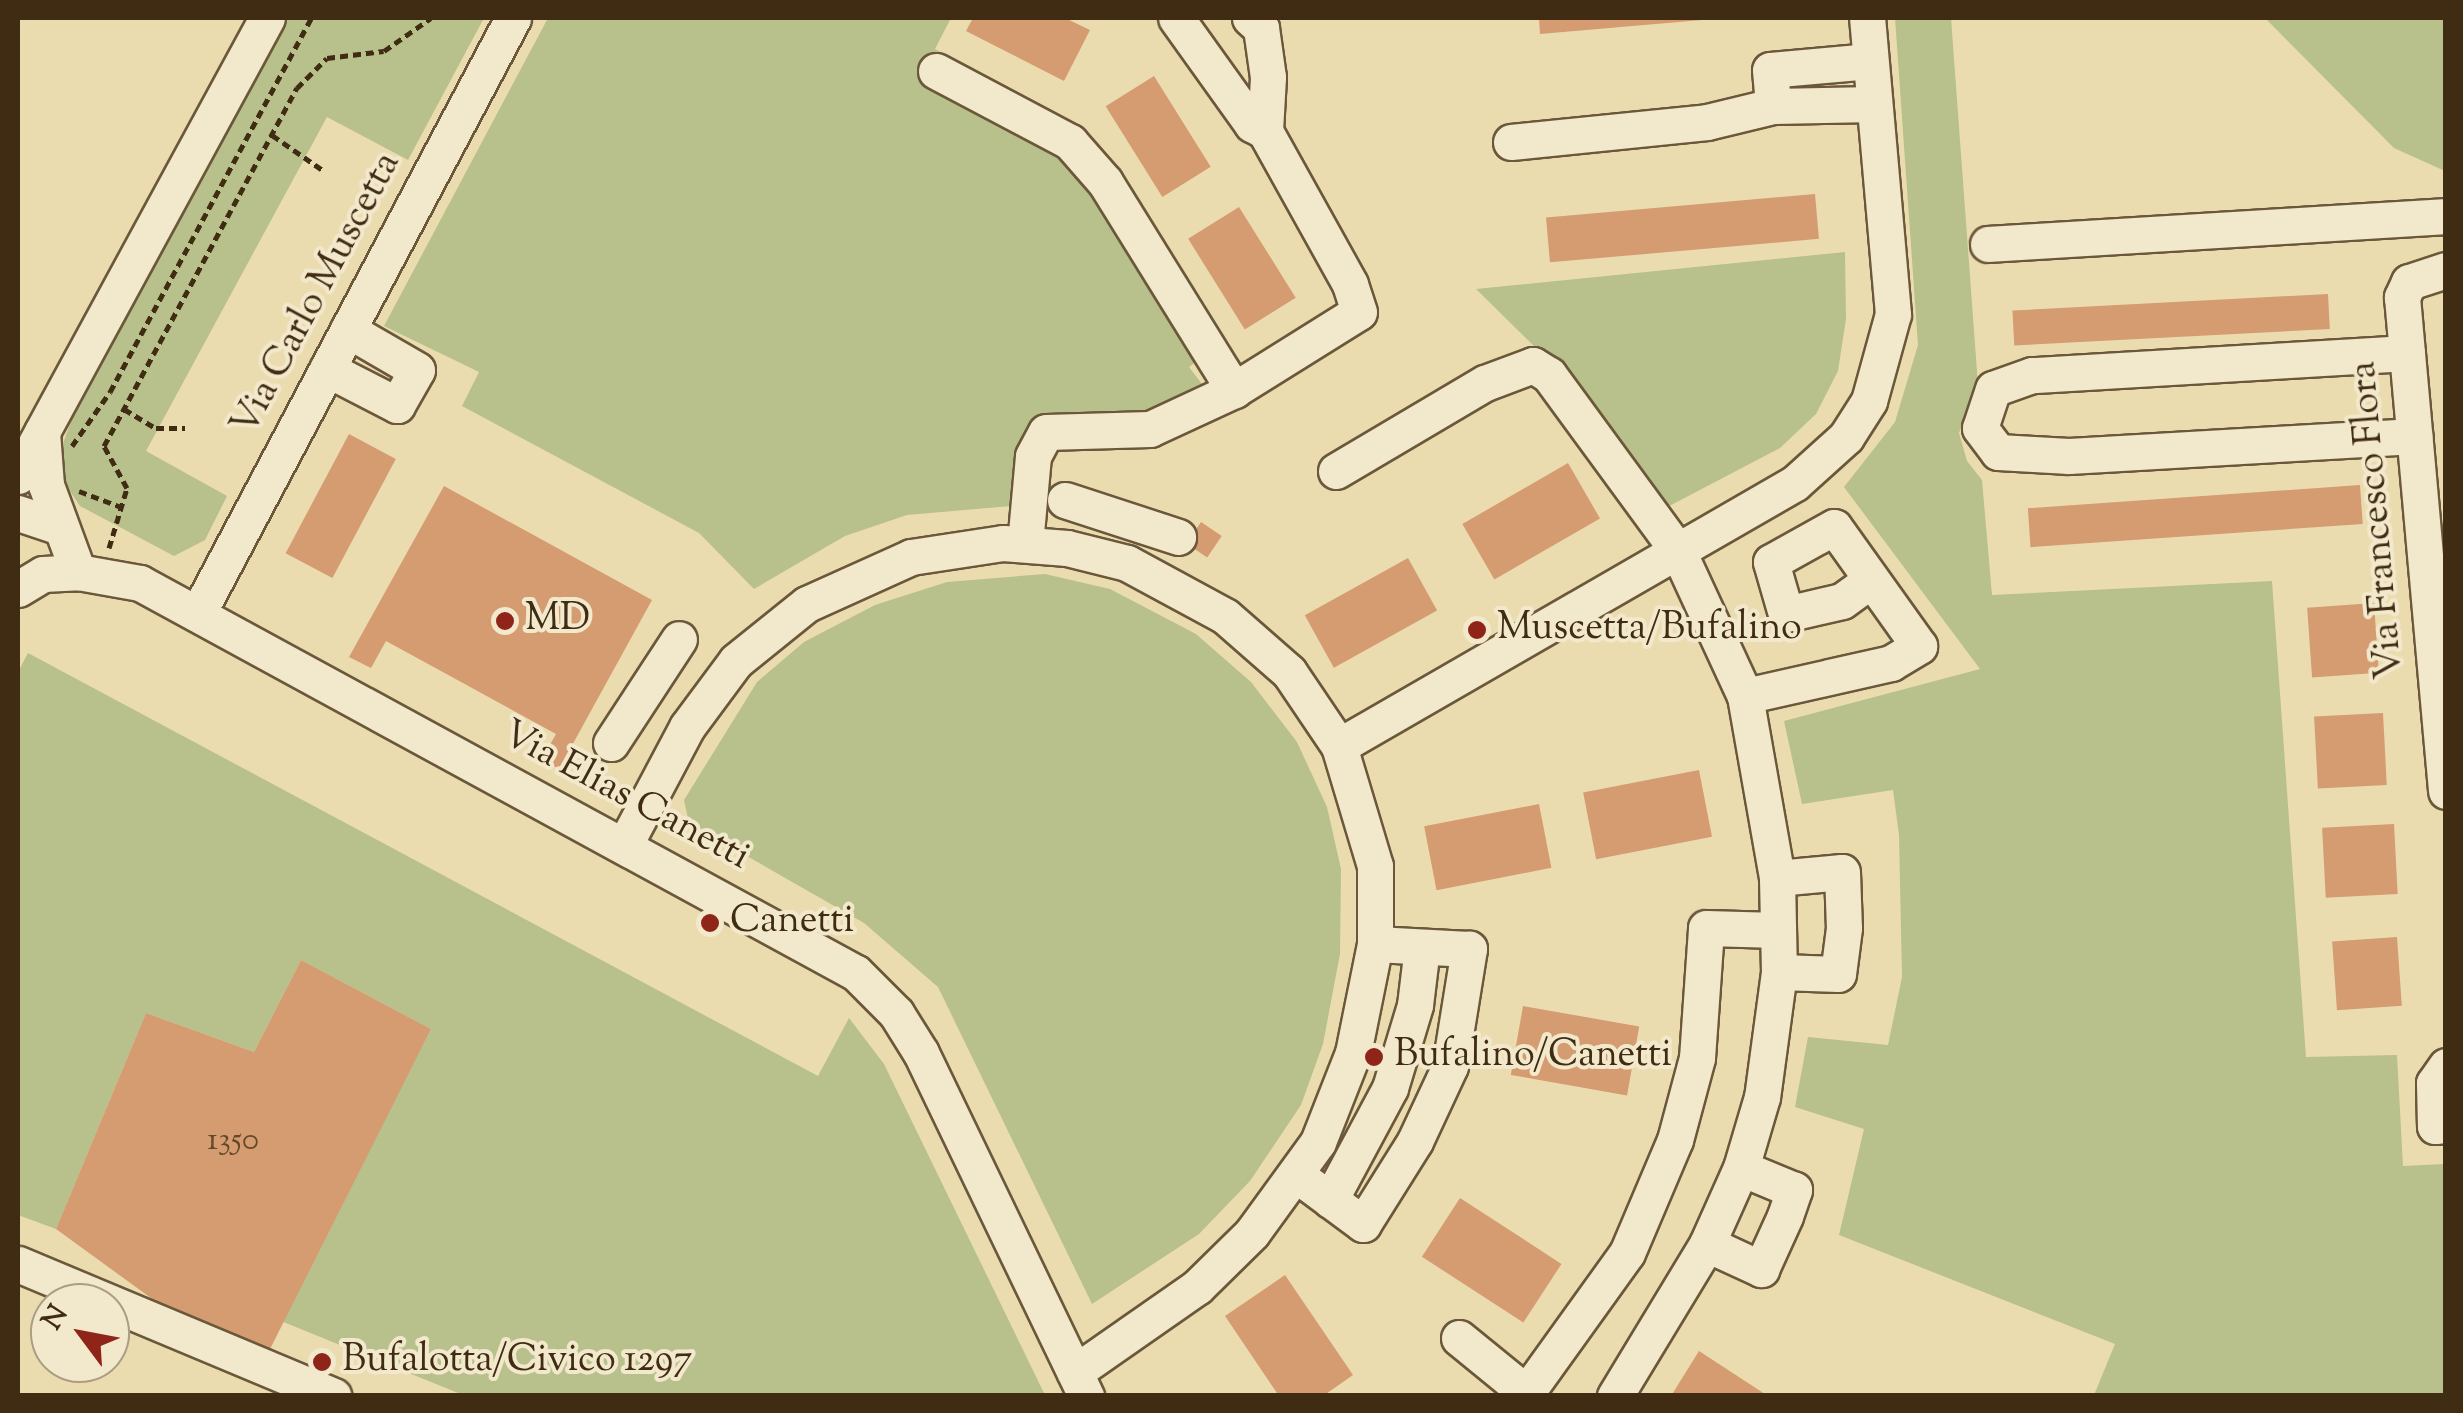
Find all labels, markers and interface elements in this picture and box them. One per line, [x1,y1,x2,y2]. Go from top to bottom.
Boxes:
street label: Via Carlo Muscetta [224,145,412,445]
street label: Via Francesco Flora [2342,359,2416,681]
place label: MD [525,598,590,644]
place label: Muscetta/Bufalino [1497,607,1802,653]
marker: MD [494,610,516,632]
marker: Muscetta/Bufalino [1466,619,1488,641]
street label: Via Elias Canetti [493,713,757,881]
place label: Canetti [730,900,854,946]
marker: Canetti [699,912,721,934]
place label: Bufalino/Canetti [1394,1034,1672,1080]
marker: Bufalino/Canetti [1363,1046,1385,1068]
house number: 1350 [207,1122,259,1160]
north arrow [30,1283,130,1383]
text: N [33,1298,79,1338]
place label: Bufalotta/Civico 1297 [342,1339,692,1385]
marker: Bufalotta/Civico 1297 [311,1351,333,1373]

